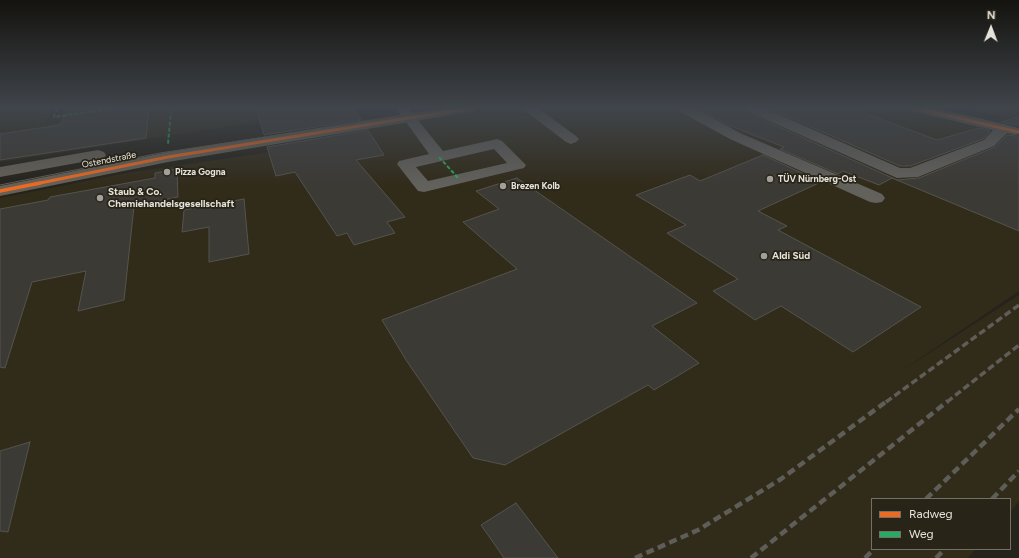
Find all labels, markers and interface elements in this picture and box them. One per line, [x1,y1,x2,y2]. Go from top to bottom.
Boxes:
north arrow [971,8,1011,48]
text: N [987,9,996,22]
street label: Ostendstraße [81,149,137,171]
marker: Pizza Gogna [162,167,172,177]
place label: Pizza Gogna [175,167,226,177]
marker: TÜV Nürnberg-Ost [765,174,775,184]
place label: TÜV Nürnberg-Ost [778,174,856,184]
marker: Brezen Kolb [498,181,508,191]
place label: Brezen Kolb [511,181,560,191]
place label: Staub & Co. Chemiehandelsgesellschaft [108,186,234,210]
marker: Staub & Co. Chemiehandelsgesellschaft [95,193,105,203]
place label: Aldi Süd [772,250,810,262]
marker: Aldi Süd [759,251,769,261]
legend [871,498,1011,550]
text: Radweg [909,507,953,521]
text: Weg [909,527,934,541]

